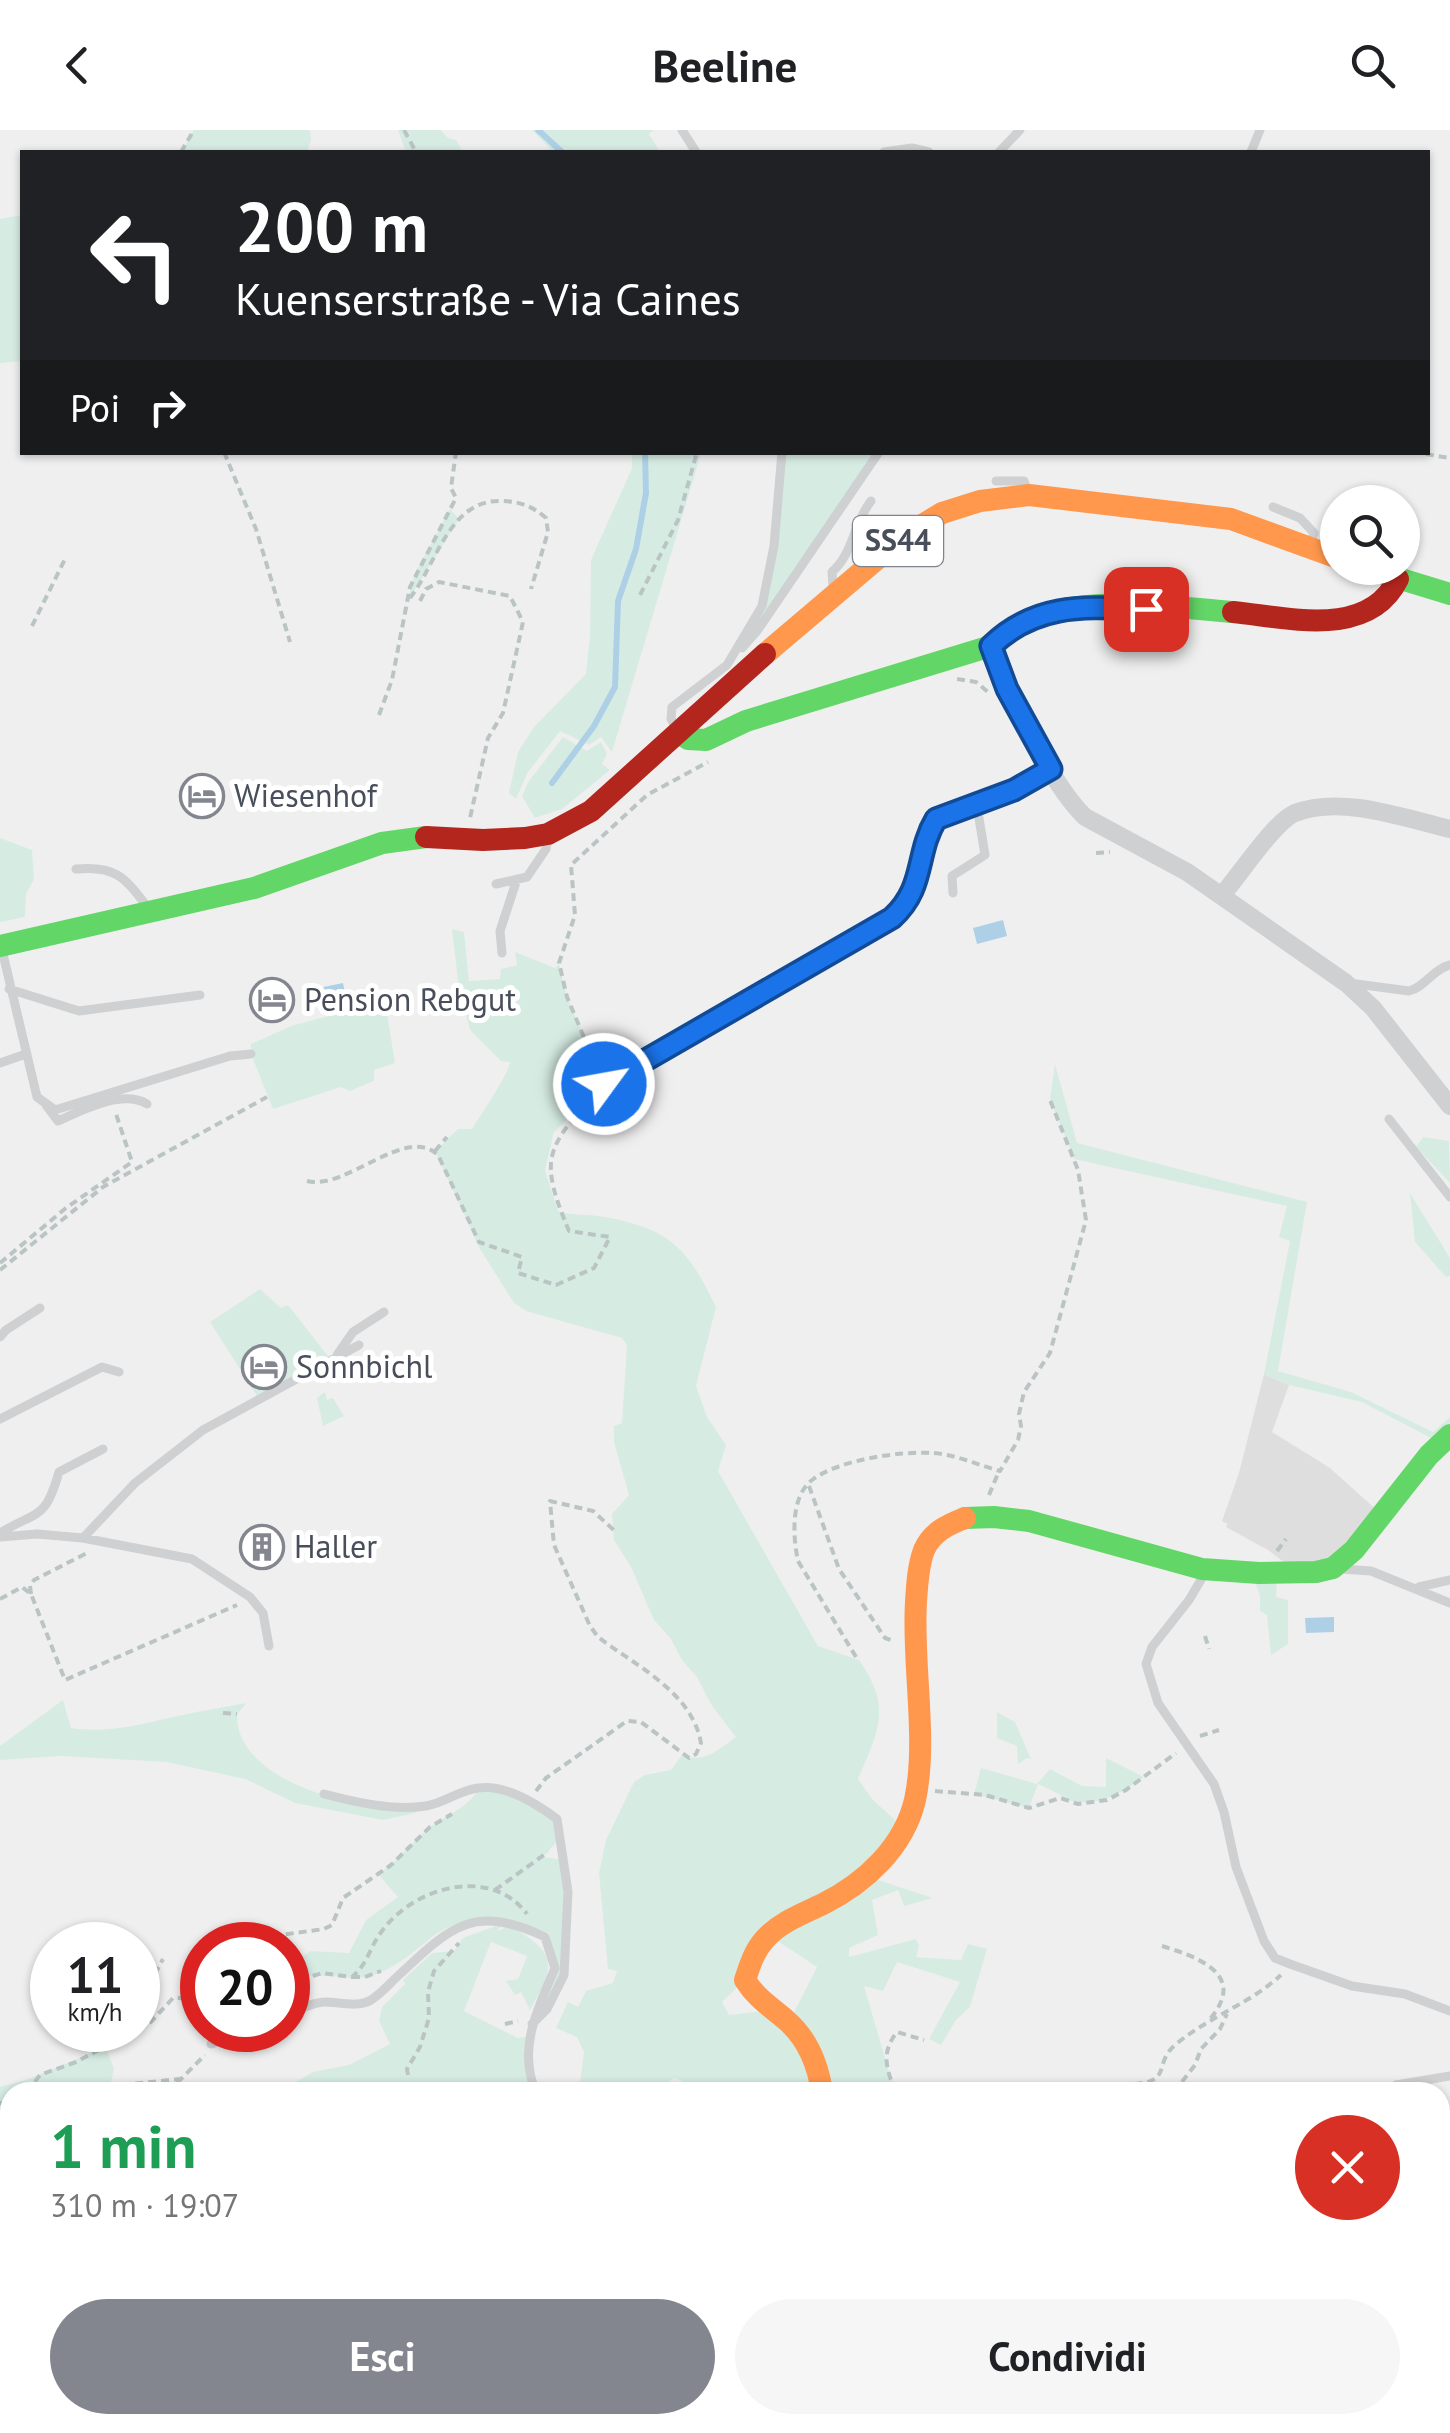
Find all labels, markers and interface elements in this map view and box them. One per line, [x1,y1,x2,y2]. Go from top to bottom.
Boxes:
text: Beeline [653,36,797,94]
icon: back [50,38,105,93]
icon: search [1345,38,1400,93]
text: 200 m [235,181,428,271]
icon: left [70,190,200,320]
text: Kuenserstraße - Via Caines [235,269,741,327]
icon: right [140,380,195,435]
text: Poi [70,383,120,432]
map controls [1320,485,1420,585]
button: search [1320,485,1420,585]
road number: SS44 [853,516,943,566]
pin [1104,567,1189,652]
icon: arrive [1119,582,1174,637]
hotel icon: Wiesenhof [179,773,225,819]
place label: Wiesenhof [234,774,379,816]
hotel icon: Pension Rebgut [249,977,295,1023]
place label: Pension Rebgut [304,978,516,1020]
position arrow [552,1032,656,1136]
hotel icon: Sonnbichl [241,1344,287,1390]
place label: Sonnbichl [296,1345,433,1387]
building icon: Haller [239,1524,285,1570]
place label: Haller [294,1525,377,1567]
speed limit sign: 20 [180,1922,310,2052]
text: 11 [67,1942,123,2007]
text: km/h [68,1996,122,2028]
text: 1 min [50,2107,196,2185]
button: close [1295,2115,1400,2220]
text: 310 m · 19:07 [50,2184,239,2226]
button: Esci [50,2299,715,2414]
button: Condividi [735,2299,1400,2414]

